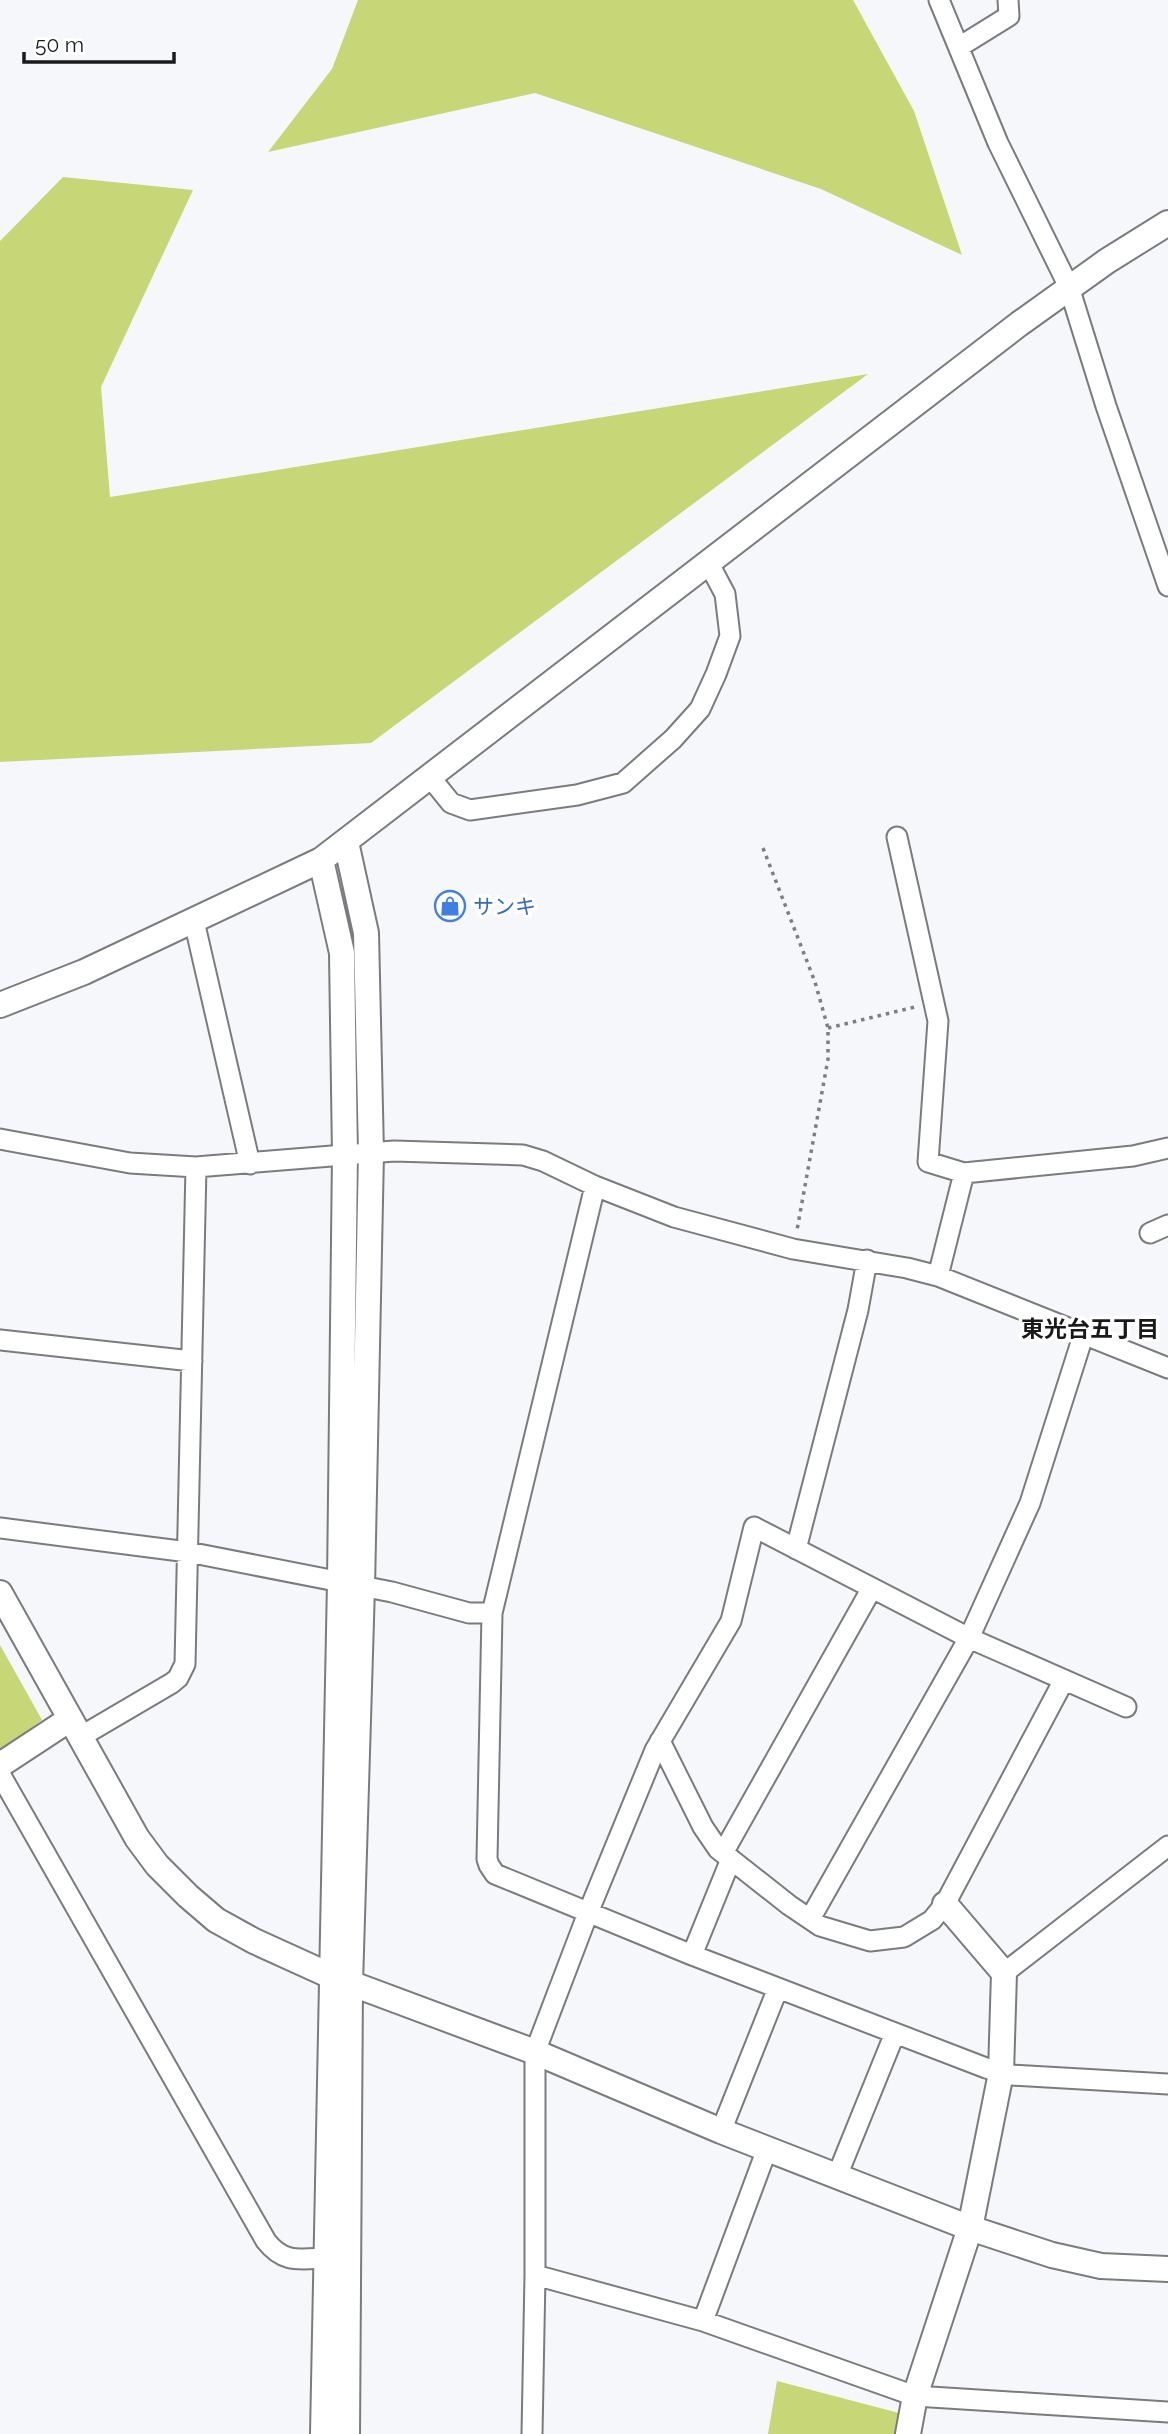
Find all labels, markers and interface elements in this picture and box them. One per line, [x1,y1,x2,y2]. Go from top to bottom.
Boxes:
scale bar [24,21,175,65]
text: 50 m [35,32,84,57]
shop icon: サンキ [433,889,467,923]
place label: サンキ [473,894,536,919]
district label: 東光台五丁目 [1021,1315,1159,1342]

